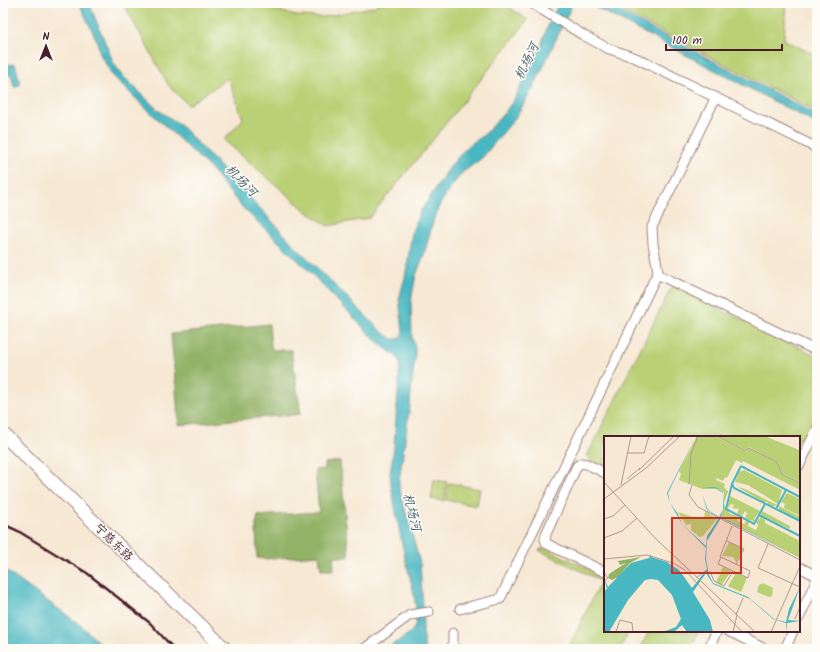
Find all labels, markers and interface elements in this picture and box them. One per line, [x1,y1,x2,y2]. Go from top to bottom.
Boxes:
north arrow [26,26,66,66]
scale bar [666,26,782,52]
text: N [43,28,50,46]
text: 100 m [672,31,703,50]
water label: 机场河 [509,38,546,84]
water label: 机场河 [220,160,264,204]
inset map [604,436,800,632]
water label: 机场河 [396,491,427,536]
street label: 宁慈东路 [90,519,138,566]

